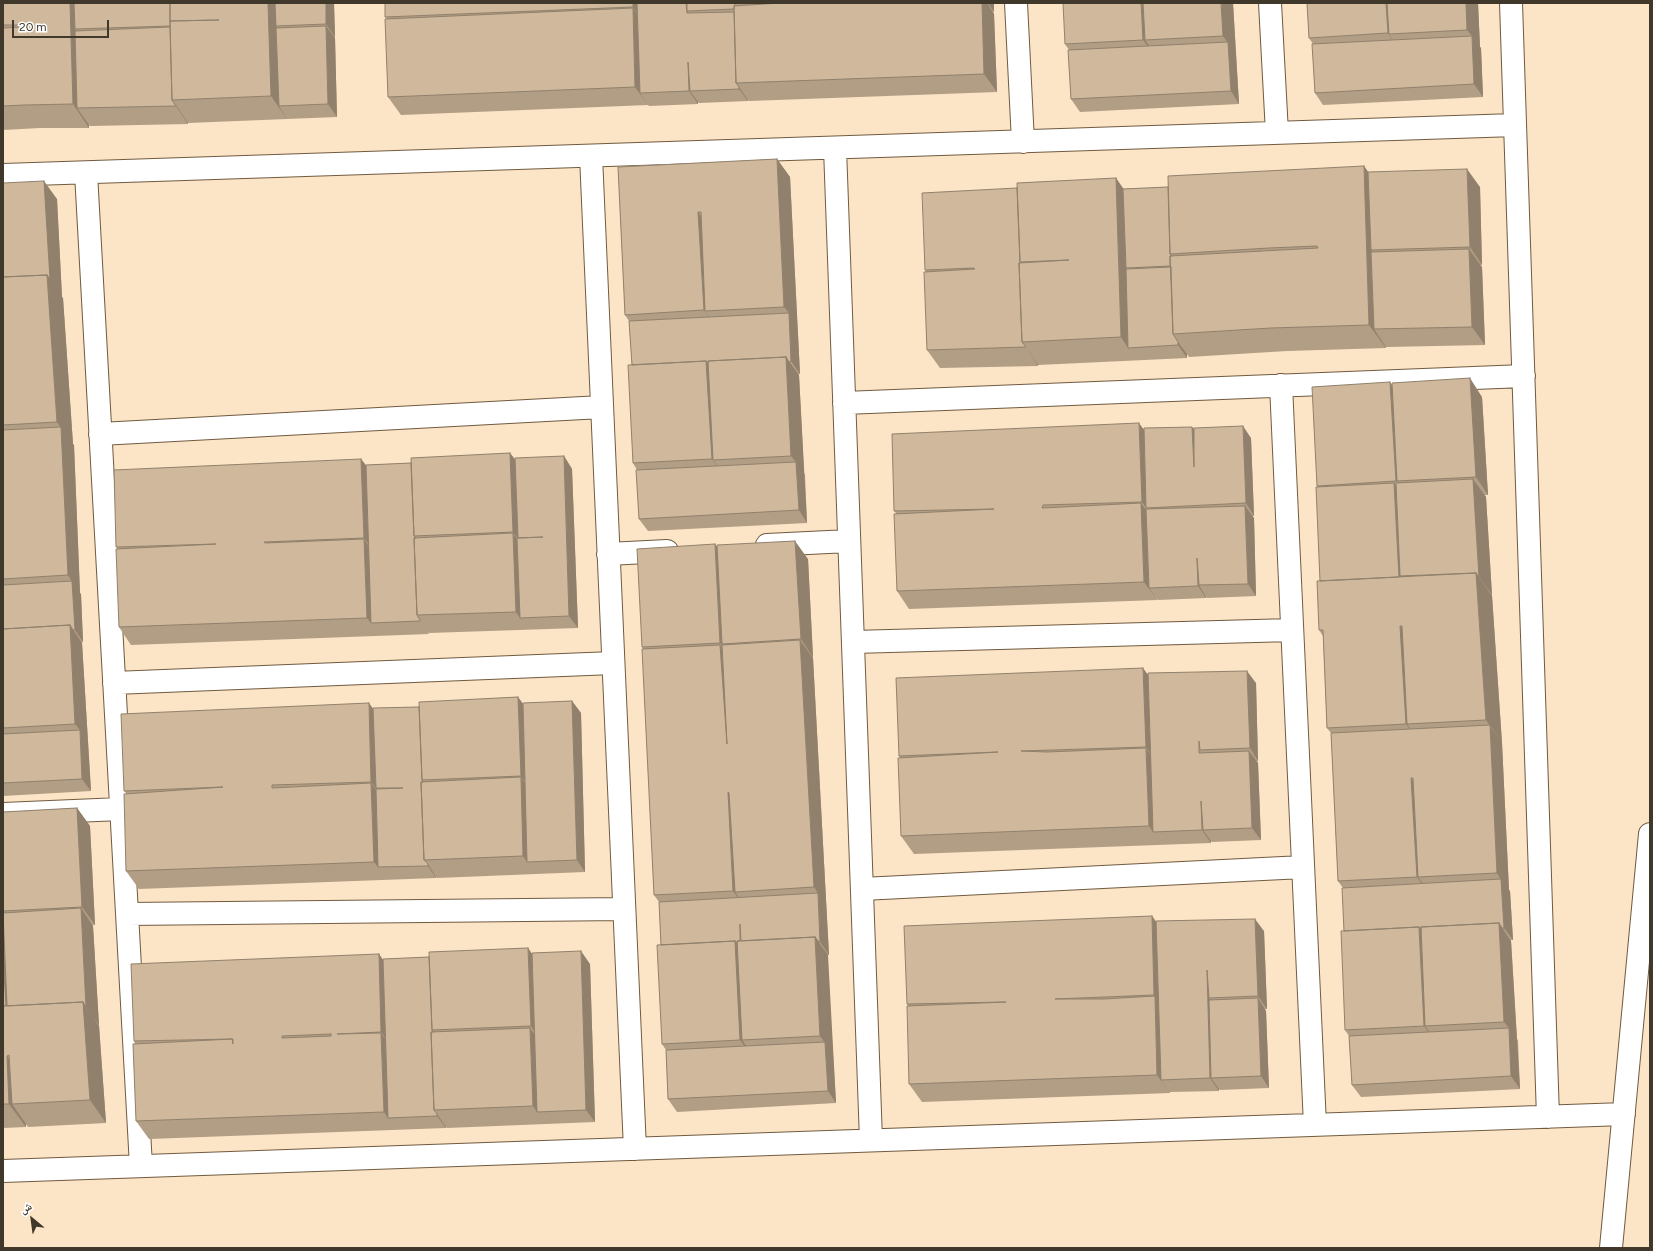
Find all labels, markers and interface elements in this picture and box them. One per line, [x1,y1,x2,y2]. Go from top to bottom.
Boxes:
scale bar [14,12,111,38]
text: 20 m [19,20,47,34]
north arrow [12,1199,52,1239]
text: ش [18,1200,34,1217]

